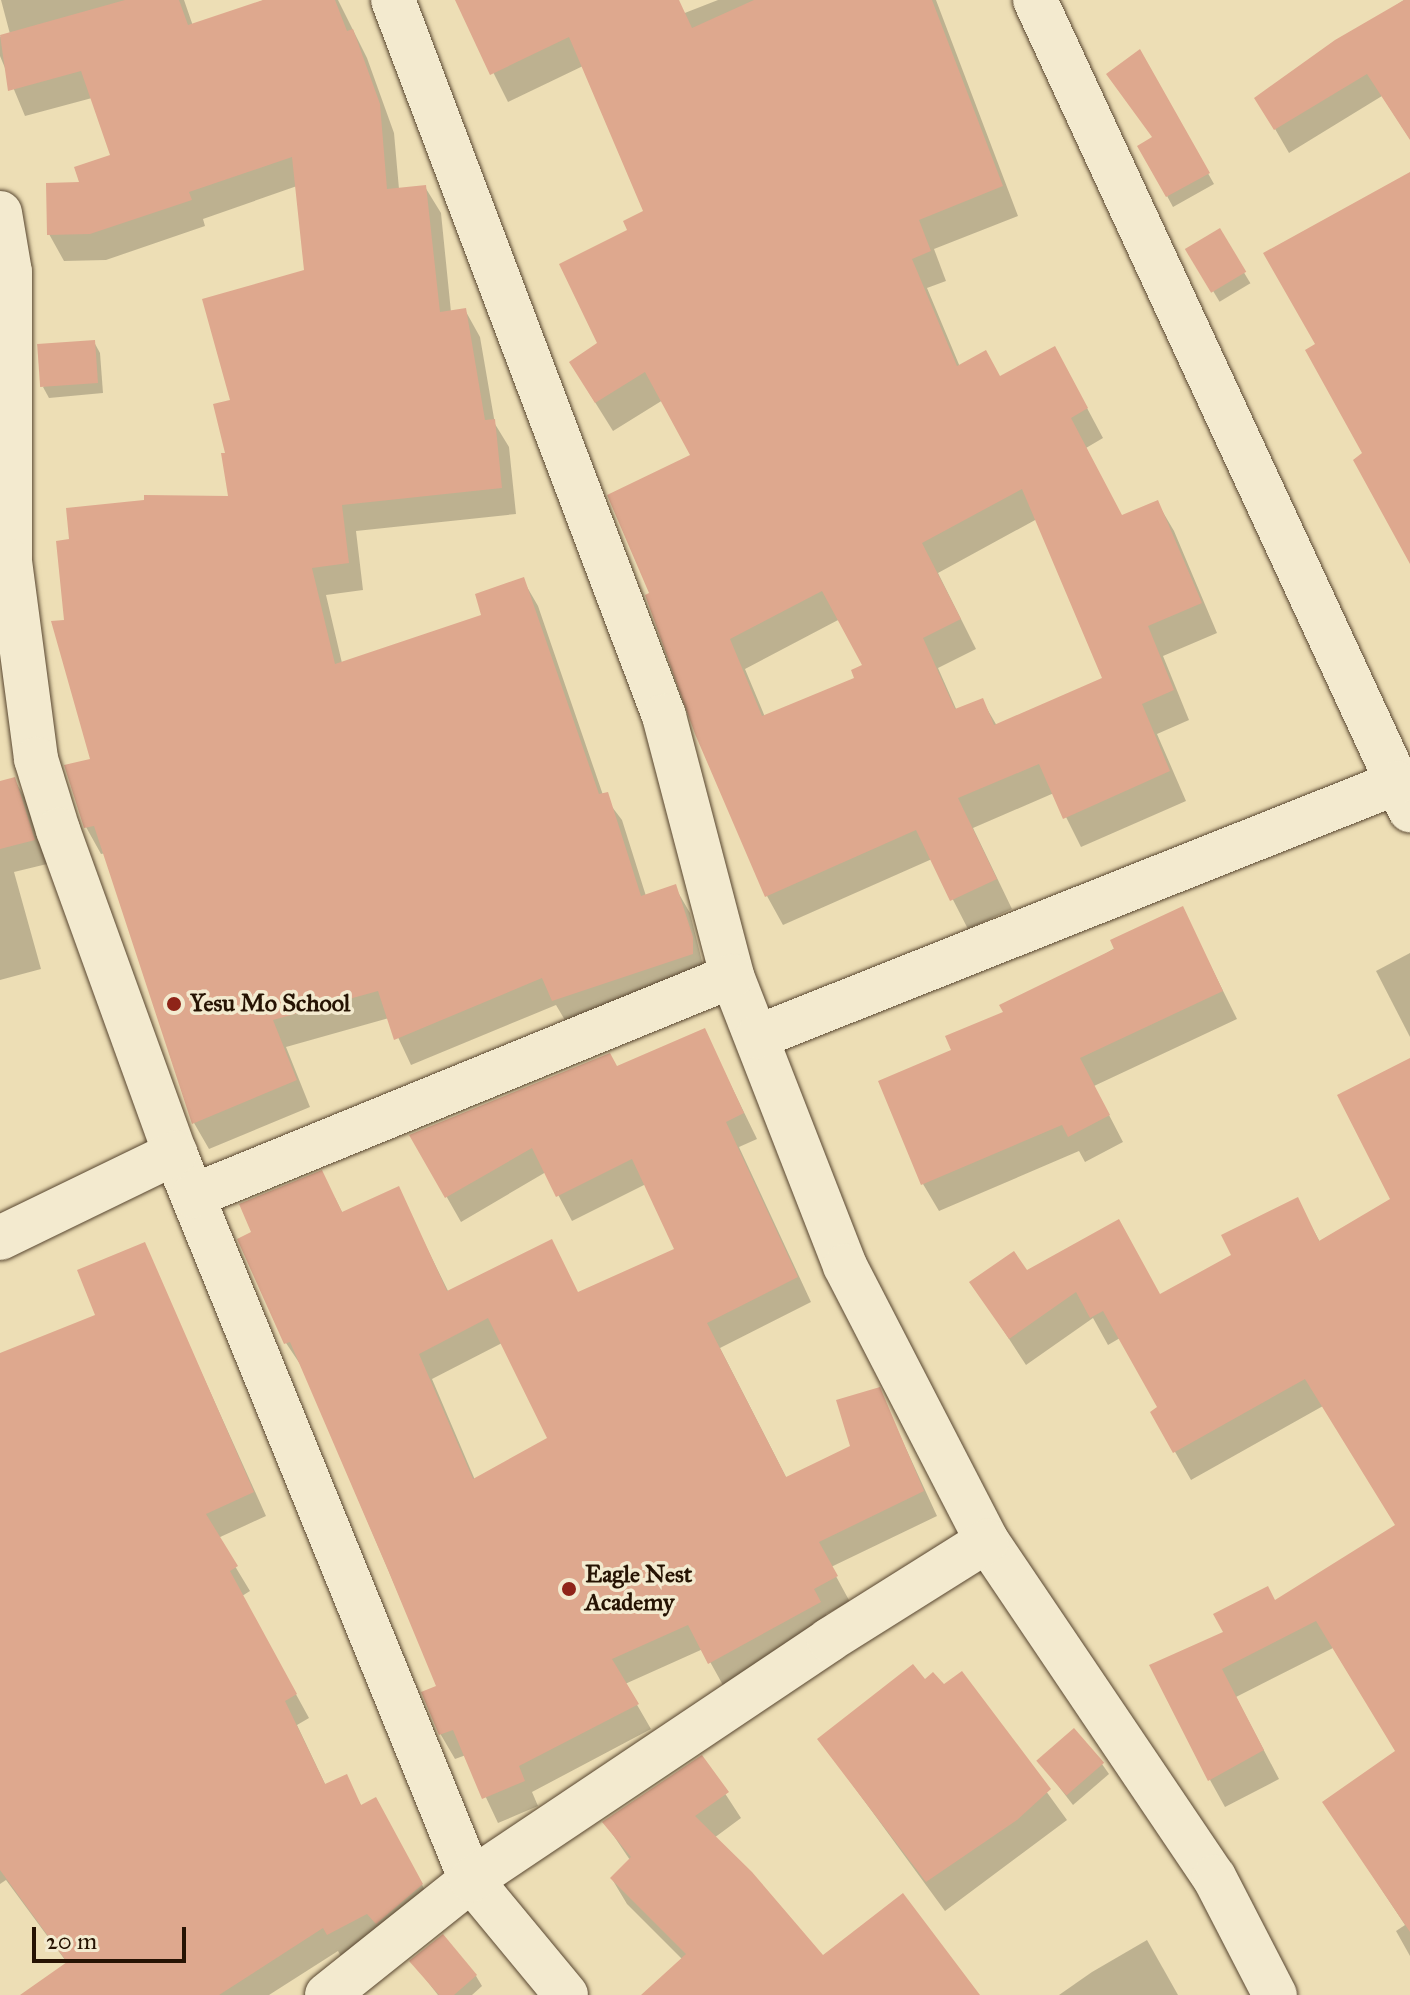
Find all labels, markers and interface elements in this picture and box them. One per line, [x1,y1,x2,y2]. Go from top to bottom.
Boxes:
place label: Yesu Mo School [190,990,350,1018]
marker: Yesu Mo School [165,995,183,1013]
place label: Eagle Nest Academy [585,1561,692,1617]
marker: Eagle Nest Academy [560,1580,578,1598]
scale bar [36,1911,190,1961]
text: 20 m [46,1926,97,1956]

